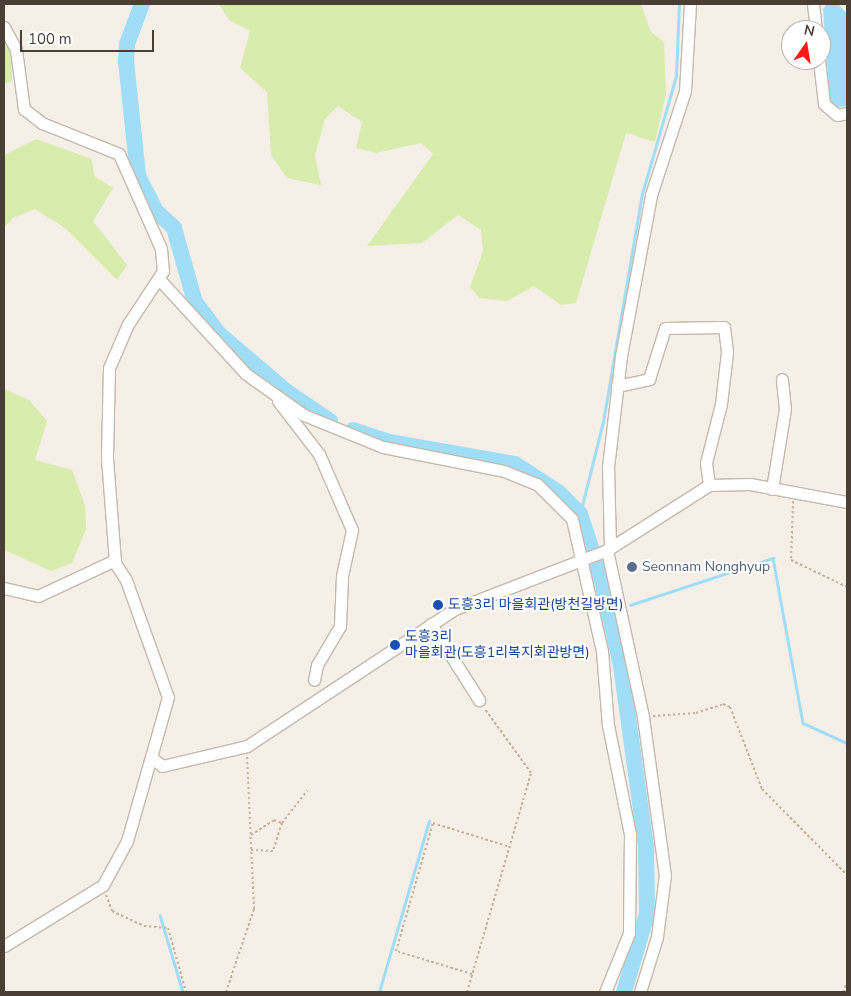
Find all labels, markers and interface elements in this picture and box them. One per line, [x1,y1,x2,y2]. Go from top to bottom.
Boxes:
scale bar [22,20,156,52]
north arrow [781,20,831,70]
text: N [802,20,816,41]
text: 100 m [28,29,72,49]
place label: Seonnam Nonghyup [642,559,770,575]
marker: Seonnam Nonghyup [626,561,638,573]
place label: 도흥3리 마을회관(방천길방면) [448,597,623,613]
marker: 도흥3리 마을회관(방천길방면) [432,599,444,611]
place label: 도흥3리 마을회관(도흥1리복지회관방면) [405,629,590,662]
marker: 도흥3리 마을회관(도흥1리복지회관방면) [389,639,401,651]

